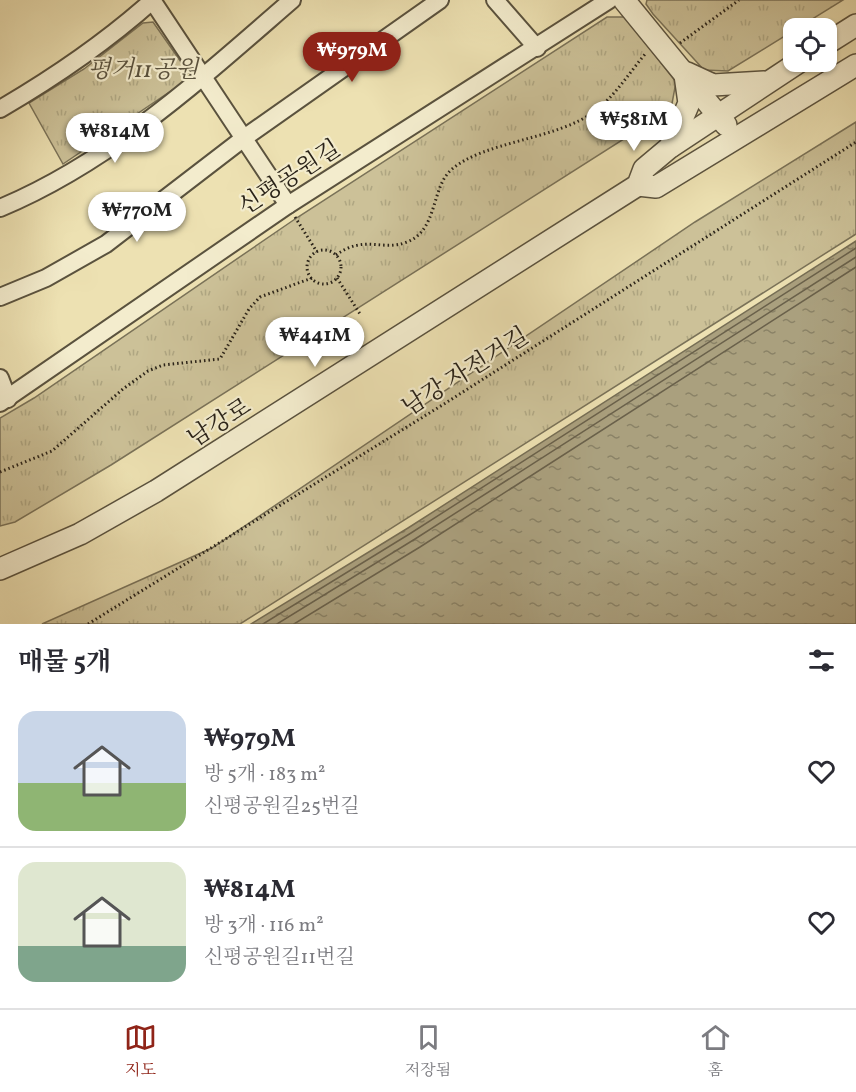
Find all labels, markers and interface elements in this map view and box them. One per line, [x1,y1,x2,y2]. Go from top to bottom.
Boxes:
map controls [783,18,837,72]
button: locate [783,18,837,72]
pin: ₩979M [310,32,394,83]
text: ₩979M [317,37,387,65]
park label: 평거11공원 [88,54,200,88]
pin: ₩581M [592,101,676,152]
text: ₩581M [600,106,668,134]
pin: ₩814M [73,113,157,164]
text: ₩814M [80,118,150,146]
street label: 신평공원길 [232,133,348,225]
pin: ₩770M [95,192,179,243]
text: ₩770M [102,197,172,225]
pin: ₩441M [273,317,357,368]
street label: 남강 자전거길 [396,320,536,425]
text: ₩441M [279,322,351,350]
street label: 남강로 [182,391,259,457]
icon: filters [805,644,838,677]
text: 매물 5개 [18,645,111,681]
text: ₩979M [204,721,296,757]
icon: home [66,735,138,807]
icon: heart [805,755,838,788]
text: 방 5개 · 183 m² [204,761,325,789]
text: 신평공원길25번길 [204,793,360,821]
text: ₩814M [204,872,295,908]
icon: home [66,886,138,958]
icon: heart [805,906,838,939]
text: 방 3개 · 116 m² [204,912,324,940]
text: 신평공원길11번길 [204,944,355,972]
tab: 지도 [124,1021,157,1082]
tab: 저장됨 [405,1021,451,1082]
tab: 홈 [699,1021,732,1082]

